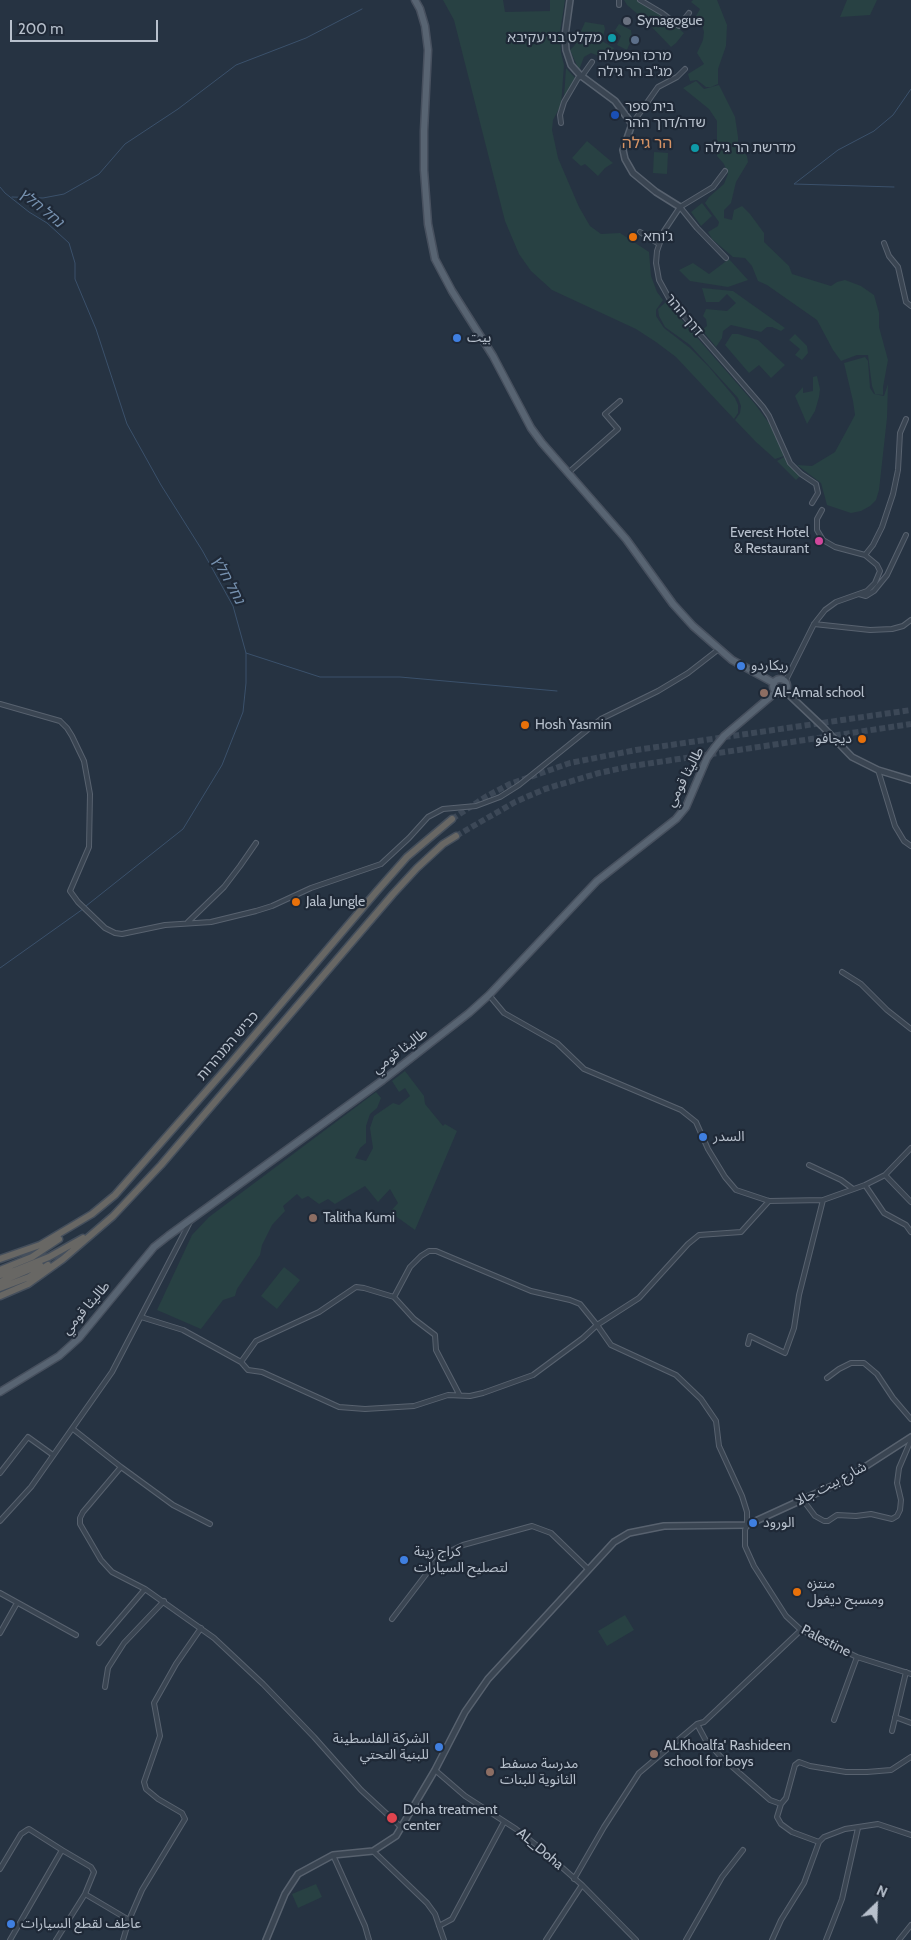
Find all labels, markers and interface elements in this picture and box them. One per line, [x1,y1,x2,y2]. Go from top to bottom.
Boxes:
scale bar [12,10,160,42]
place label: Synagogue [637,13,703,29]
marker: Synagogue [621,15,633,27]
text: 200 m [18,20,63,38]
place label: מקלט בני עקיבא [507,30,602,46]
marker: מקלט בני עקיבא [606,32,618,44]
marker: מרכז הפעלה מג"ב הר גילה [629,34,641,46]
place label: מרכז הפעלה מג"ב הר גילה [598,48,672,80]
place label: בית ספר שדה/דרך ההר [625,99,706,132]
marker: בית ספר שדה/דרך ההר [609,109,621,121]
district label: הר גילה [622,133,672,153]
place label: מדרשת הר גילה [705,140,796,156]
marker: מדרשת הר גילה [689,142,701,154]
water label: נחל חלץ [15,185,67,231]
place label: ג'וחא [643,229,673,245]
marker: ג'וחא [627,231,639,243]
street label: דרך ההר [662,291,706,339]
place label: بيت [467,330,491,346]
marker: بيت [451,332,463,344]
place label: Everest Hotel & Restaurant [730,525,809,558]
marker: Everest Hotel & Restaurant [813,535,825,547]
water label: נחל חלץ [208,553,248,607]
place label: ريكاردو [751,658,789,674]
marker: ريكاردو [735,660,747,672]
place label: Al-Amal school [774,685,864,701]
marker: Al-Amal school [758,687,770,699]
place label: Hosh Yasmin [535,717,612,733]
marker: Hosh Yasmin [519,719,531,731]
place label: ديجافو [815,731,852,747]
marker: ديجافو [856,733,868,745]
street label: طاليثا قومي [662,744,708,810]
place label: Jala Jungle [306,894,365,910]
marker: Jala Jungle [290,896,302,908]
street label: כביש המנהרות [193,1008,263,1084]
street label: طاليثا قومي [369,1025,431,1077]
place label: السدر [713,1129,744,1145]
marker: السدر [697,1131,709,1143]
place label: Talitha Kumi [323,1210,395,1226]
marker: Talitha Kumi [307,1212,319,1224]
street label: طاليثا قومي [58,1278,114,1338]
street label: شارع بيت جالا [792,1458,870,1510]
place label: الورود [763,1515,795,1531]
marker: الورود [747,1517,759,1529]
place label: كراج زينة لتصليح السيارات [414,1544,508,1576]
marker: كراج زينة لتصليح السيارات [398,1554,410,1566]
place label: منتزه ومسبح ديغول [807,1576,884,1608]
marker: منتزه ومسبح ديغول [791,1586,803,1598]
street label: Palestine [798,1621,854,1661]
place label: الشركة الفلسطينة للبنية التحتي [333,1731,429,1764]
place label: ALKhoalfa' Rashideen school for boys [664,1738,791,1770]
marker: الشركة الفلسطينة للبنية التحتي [433,1741,445,1753]
marker: ALKhoalfa' Rashideen school for boys [648,1748,660,1760]
place label: مدرسة مسفط الثانوية للبنات [500,1756,578,1788]
marker: مدرسة مسفط الثانوية للبنات [484,1766,496,1778]
place label: Doha treatment center [403,1802,498,1834]
marker: Doha treatment center [385,1811,399,1825]
street label: AL_Doha [513,1825,567,1873]
north arrow [851,1880,901,1930]
text: N [874,1881,890,1902]
place label: عاطف لقطع السيارات [21,1916,141,1932]
marker: عاطف لقطع السيارات [5,1918,17,1930]

